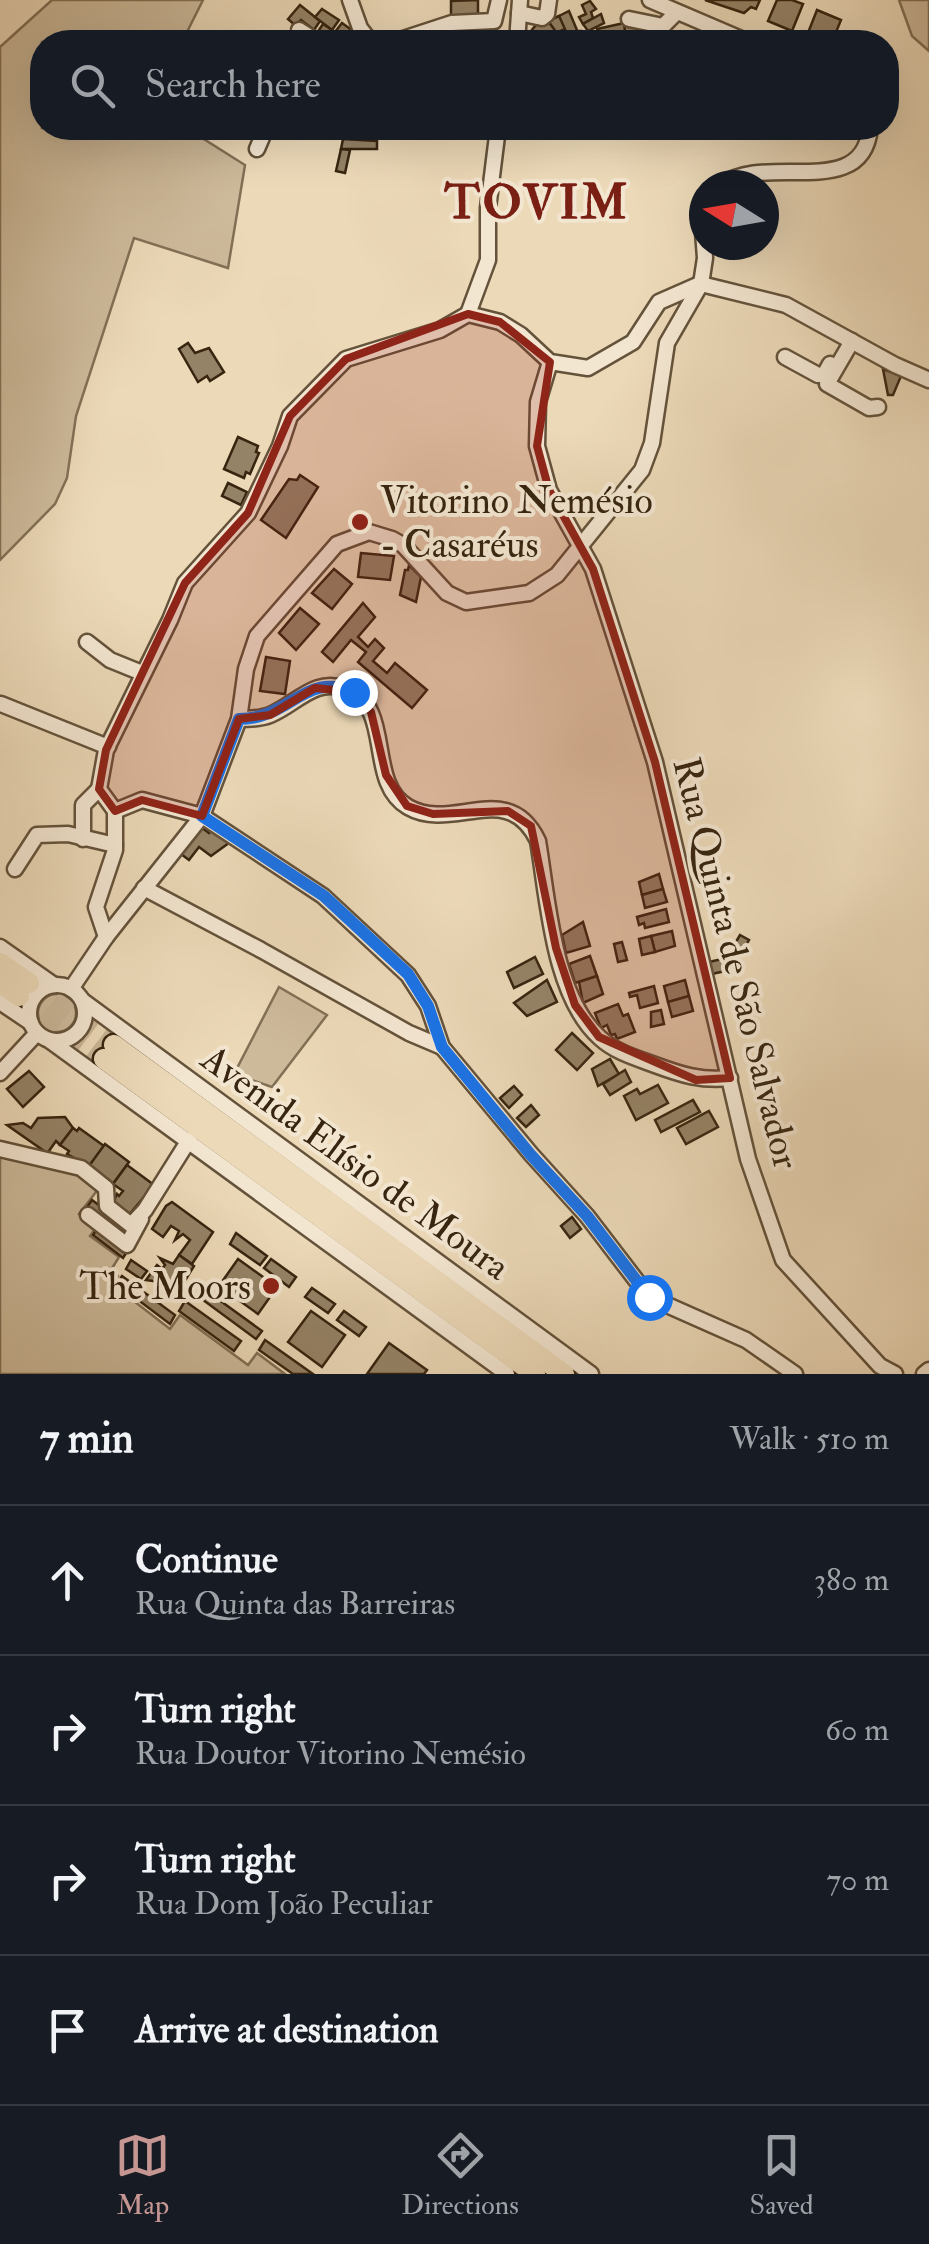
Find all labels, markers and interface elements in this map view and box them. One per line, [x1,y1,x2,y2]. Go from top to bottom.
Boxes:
search box [30,30,899,140]
icon: search [65,58,120,113]
text: Search here [145,61,321,109]
north arrow [689,170,779,260]
district label: TOVIM [443,173,630,233]
place label: Vitorino Nemésio - Casaréus [380,477,653,569]
marker: Vitorino Nemésio - Casaréus [349,511,371,533]
route end [332,670,378,716]
street label: Rua Quinta de São Salvador [662,753,810,1174]
street label: Avenida Elísio de Moura [191,1034,519,1291]
place label: The Moors [79,1263,251,1311]
marker: The Moors [260,1275,282,1297]
route start [627,1275,673,1321]
text: 7 min [40,1413,134,1465]
text: Walk · 510 m [730,1419,889,1459]
text: Continue [135,1536,278,1584]
icon: ahead [40,1553,95,1608]
text: 380 m [814,1560,889,1600]
text: Rua Quinta das Barreiras [135,1584,455,1624]
text: Turn right [135,1686,296,1734]
icon: right [40,1703,95,1758]
text: 60 m [825,1710,889,1750]
text: Rua Doutor Vitorino Nemésio [135,1734,526,1774]
text: Turn right [135,1836,296,1884]
icon: right [40,1853,95,1908]
text: 70 m [826,1860,889,1900]
text: Rua Dom João Peculiar [135,1884,433,1924]
icon: arrive [40,2003,95,2058]
text: Arrive at destination [135,2006,439,2054]
tab: Map [115,2128,170,2223]
tab: Directions [401,2128,519,2223]
tab: Saved [750,2128,814,2223]

